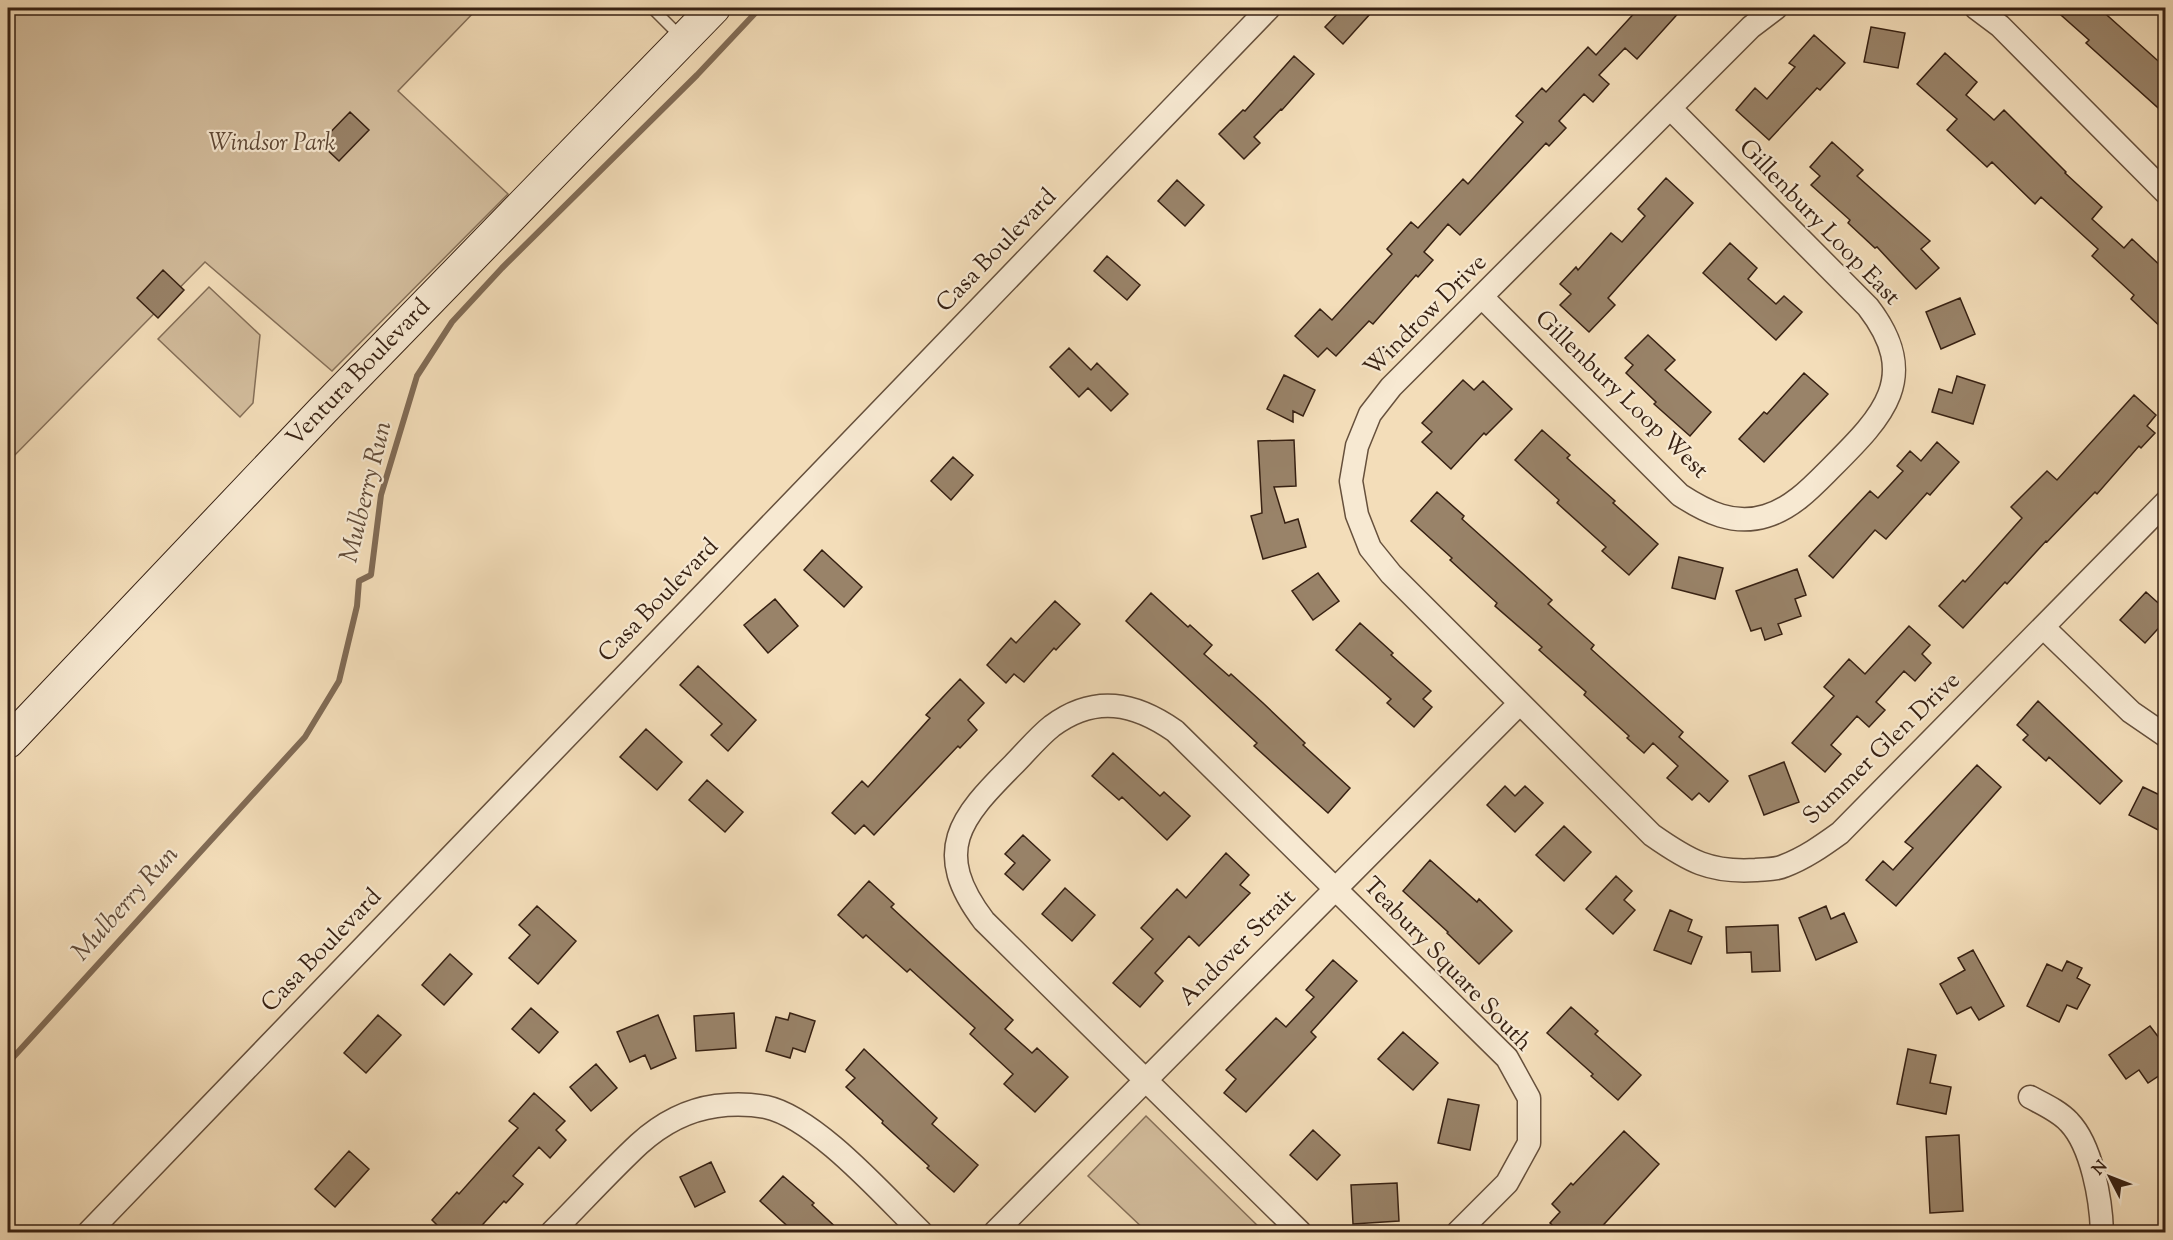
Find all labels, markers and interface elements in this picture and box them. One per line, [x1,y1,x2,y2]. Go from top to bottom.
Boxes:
park label: Windsor Park [208,127,336,161]
street label: Gillenbury Loop East [1730,132,1908,314]
street label: Casa Boulevard [929,181,1065,321]
street label: Windrow Drive [1357,247,1495,385]
street label: Ventura Boulevard [279,291,439,455]
street label: Gillenbury Loop West [1527,303,1715,487]
water label: Mulberry Run [332,417,403,567]
street label: Casa Boulevard [591,531,727,671]
street label: Summer Glen Drive [1796,665,1968,833]
water label: Mulberry Run [64,838,188,970]
street label: Teabury Square South [1355,870,1539,1060]
street label: Casa Boulevard [254,881,390,1021]
street label: Andover Strait [1172,882,1304,1014]
north arrow [2080,1147,2140,1207]
text: N [2088,1156,2114,1181]

